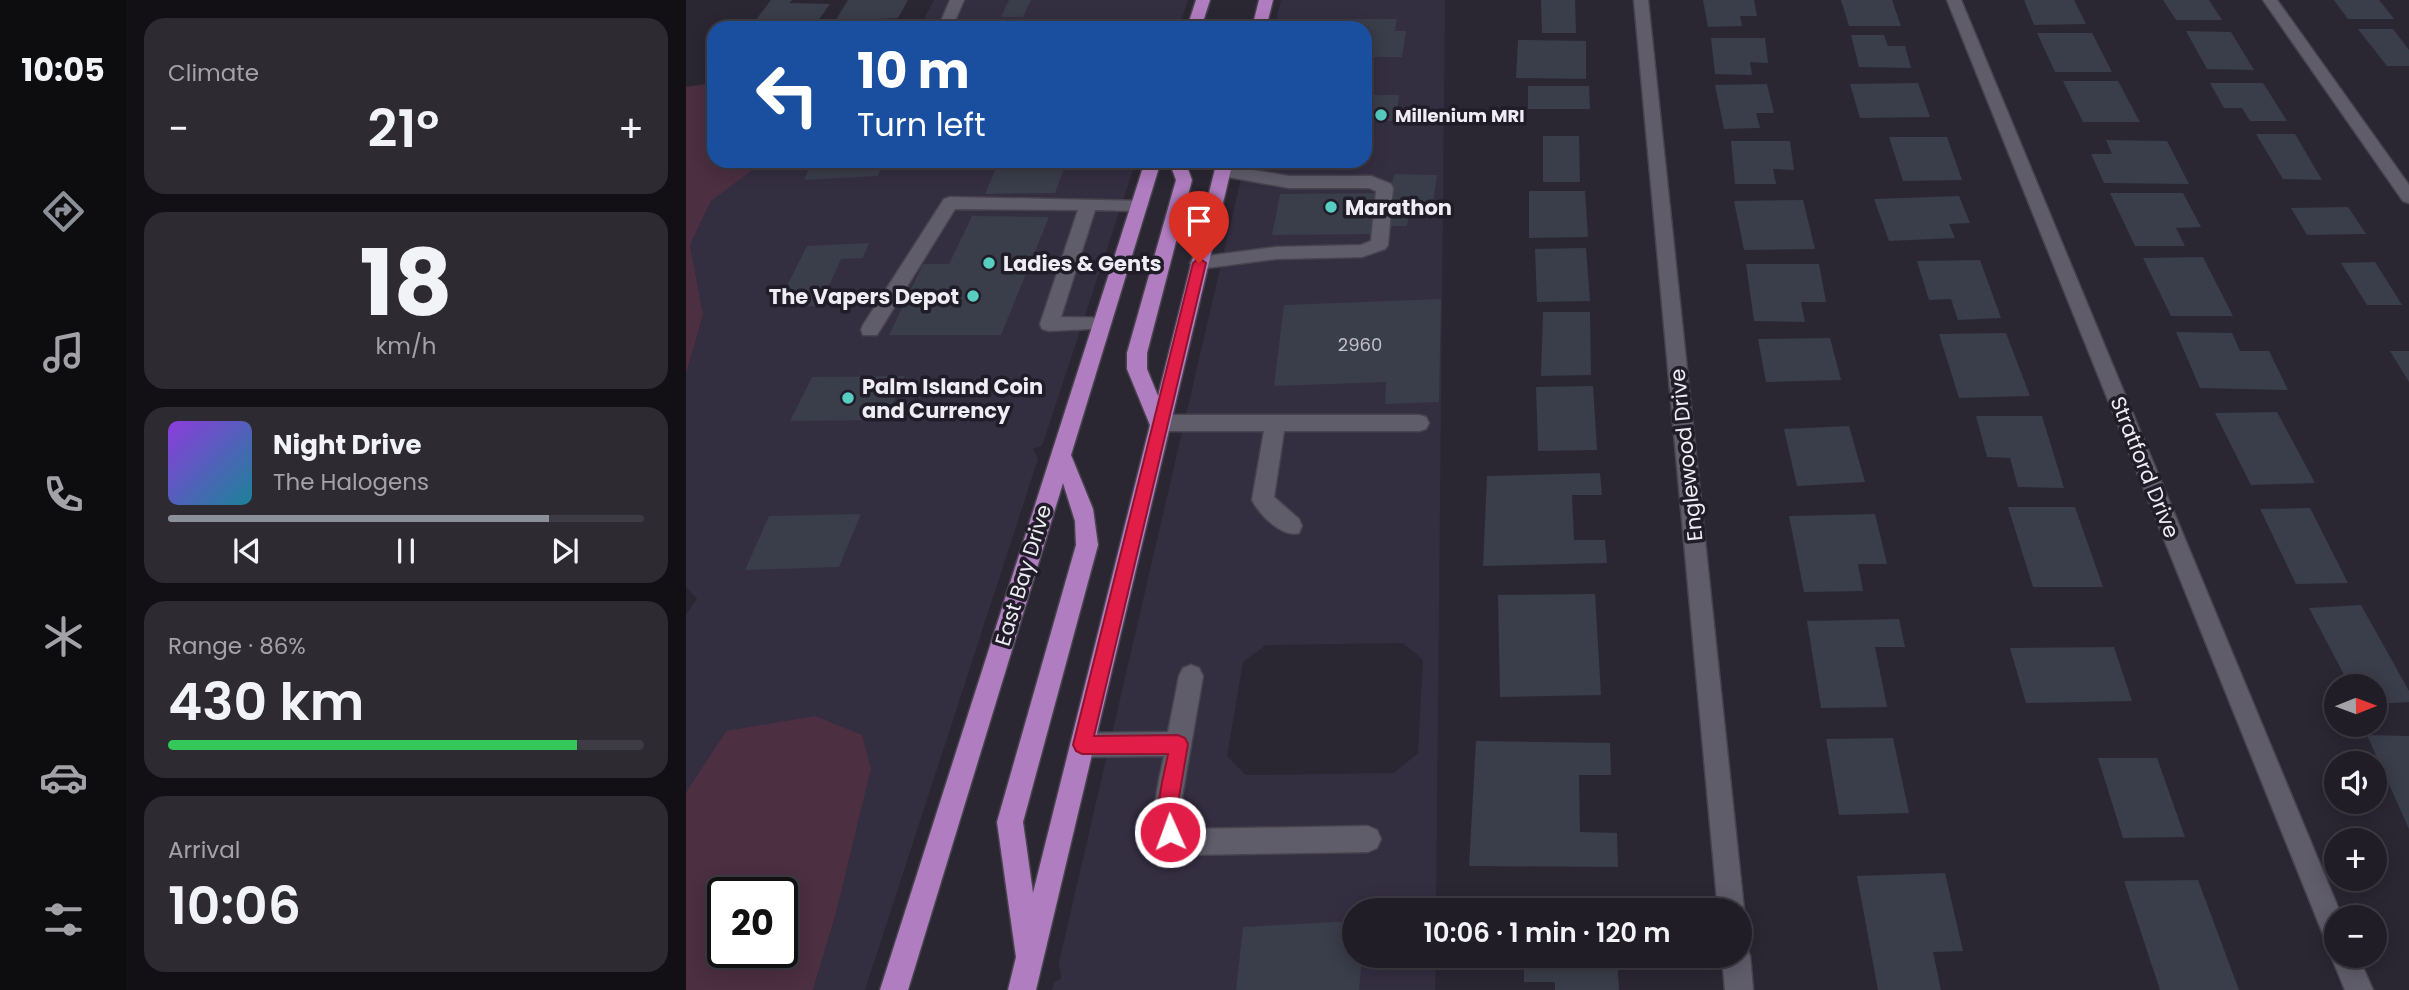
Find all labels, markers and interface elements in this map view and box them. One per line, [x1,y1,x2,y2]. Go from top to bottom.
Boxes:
text: 10 m [857,37,970,105]
text: 10:05 [21,47,105,92]
icon: left [742,49,833,140]
text: Climate [168,57,259,89]
text: 21° [368,92,439,165]
text: − [168,102,189,155]
text: + [618,102,644,155]
text: Turn left [857,102,986,147]
place label: Millenium MRI [1395,103,1525,128]
marker: Millenium MRI [1373,107,1389,123]
icon: directions [39,187,88,236]
pin [1169,191,1229,263]
place label: Marathon [1345,193,1452,222]
marker: Marathon [1323,199,1339,215]
icon: arrive [1180,202,1218,240]
text: 18 [359,219,453,347]
place label: Ladies & Gents [1003,249,1161,278]
marker: Ladies & Gents [981,255,997,271]
place label: The Vapers Depot [769,282,959,311]
marker: The Vapers Depot [965,288,981,304]
icon: music [39,328,88,377]
text: km/h [375,330,437,362]
house number: 2960 [1338,332,1382,357]
street label: Englewood Drive [1663,367,1709,543]
place label: Palm Island Coin and Currency [862,372,1043,425]
marker: Palm Island Coin and Currency [840,390,856,406]
street label: Stratford Drive [2103,392,2187,542]
text: Night Drive [273,427,421,463]
text: The Halogens [273,466,429,498]
icon: phone [39,470,88,519]
street label: East Bay Drive [988,501,1058,649]
icon: previous [228,532,266,570]
icon: pause [387,532,425,570]
icon: next [546,532,584,570]
icon: climate [39,612,88,661]
text: Range · 86% [168,630,306,662]
text: 430 km [168,665,364,738]
north arrow [2324,674,2387,737]
map controls [2324,674,2387,968]
button: sound [2324,751,2387,814]
icon: car [39,753,88,802]
position arrow [1133,795,1207,869]
button: + [2324,828,2387,891]
text: Arrival [168,834,240,866]
text: 10:06 [168,869,301,942]
speed limit sign: 20 [707,877,798,968]
icon: filters [39,895,88,944]
button: − [2324,905,2387,968]
text: 10:06 · 1 min · 120 m [1423,915,1671,951]

